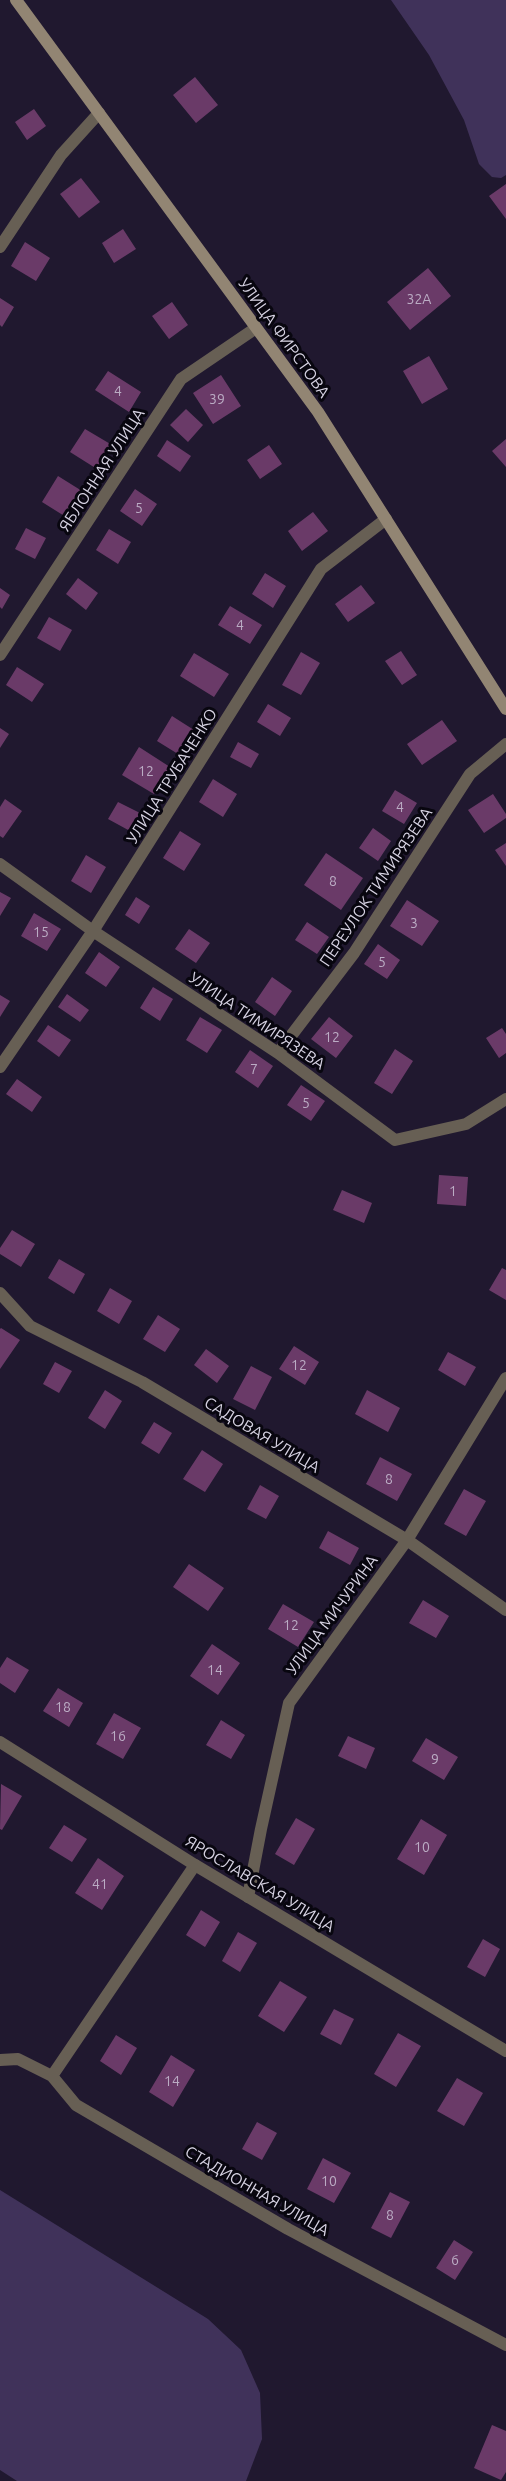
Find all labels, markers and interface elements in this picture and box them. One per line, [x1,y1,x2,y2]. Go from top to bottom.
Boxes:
street label: УЛИЦА ФИРСТОВА [234,275,334,401]
house number: 32А [407,291,431,307]
house number: 4 [114,383,122,399]
house number: 39 [209,391,225,407]
street label: ЯБЛОННАЯ УЛИЦА [55,405,149,535]
house number: 5 [135,500,143,516]
house number: 4 [236,617,244,633]
street label: УЛИЦА ТРУБАЧЕНКО [123,705,221,847]
house number: 12 [138,763,154,779]
house number: 4 [396,799,404,815]
street label: ПЕРЕУЛОК ТИМИРЯЗЕВА [316,804,436,970]
house number: 8 [329,873,337,889]
house number: 3 [410,915,418,931]
house number: 15 [33,924,49,940]
house number: 5 [378,954,386,970]
street label: УЛИЦА ТИМИРЯЗЕВА [185,968,329,1074]
house number: 12 [324,1029,340,1045]
house number: 7 [250,1061,258,1077]
house number: 5 [302,1095,310,1111]
house number: 1 [449,1183,457,1199]
house number: 12 [291,1357,307,1373]
street label: САДОВАЯ УЛИЦА [201,1393,323,1477]
house number: 8 [385,1471,393,1487]
street label: УЛИЦА МИЧУРИНА [282,1551,382,1679]
house number: 12 [283,1617,299,1633]
house number: 14 [207,1662,223,1678]
house number: 18 [55,1699,71,1715]
house number: 16 [110,1728,126,1744]
house number: 9 [431,1751,439,1767]
street label: ЯРОСЛАВСКАЯ УЛИЦА [182,1832,338,1936]
house number: 10 [414,1839,430,1855]
house number: 41 [92,1876,108,1892]
house number: 14 [164,2073,180,2089]
street label: СТАДИОННАЯ УЛИЦА [182,2142,332,2240]
house number: 10 [321,2173,337,2189]
house number: 8 [386,2207,394,2223]
house number: 6 [451,2252,459,2268]

